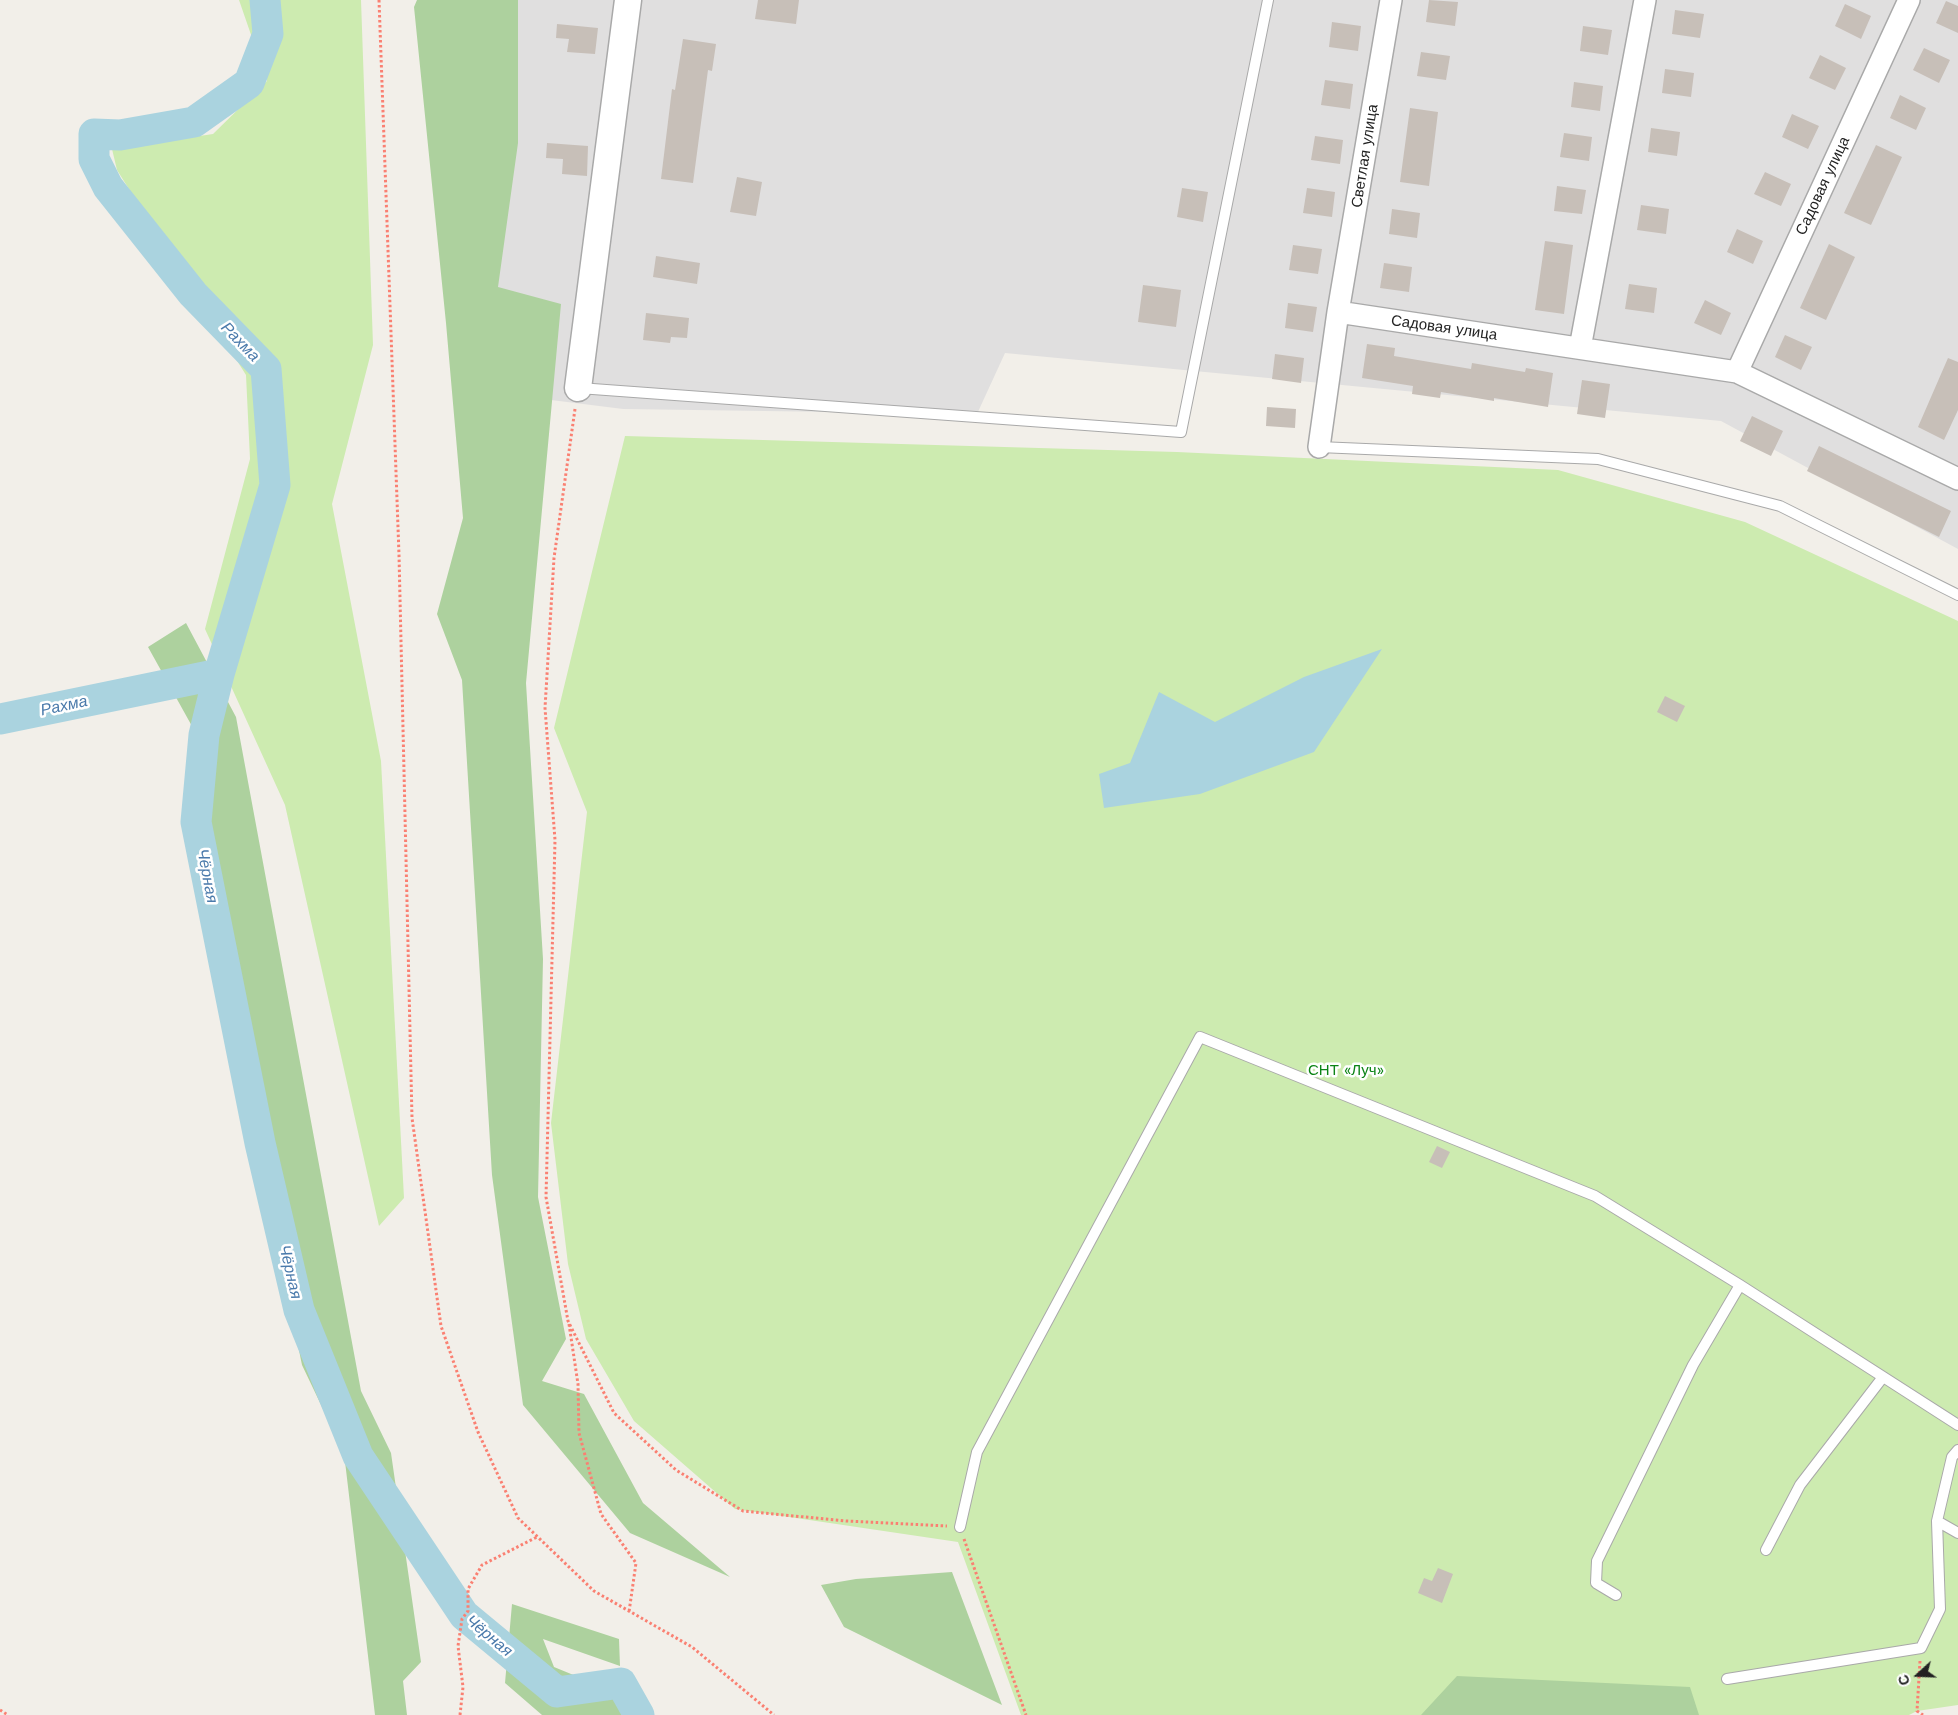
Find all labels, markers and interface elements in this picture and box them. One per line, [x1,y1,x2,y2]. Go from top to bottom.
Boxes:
street label: Светлая улица [1348,103,1382,209]
street label: Садовая улица [1792,134,1854,238]
street label: Садовая улица [1390,312,1498,344]
water label: Рахма [217,318,263,366]
water label: Рахма [39,692,89,720]
water label: Чёрная [192,847,222,905]
park label: СНТ «Луч» [1308,1062,1384,1080]
water label: Чёрная [274,1243,306,1301]
water label: Чёрная [462,1611,516,1661]
north arrow [1893,1650,1943,1700]
text: С [1895,1673,1913,1688]

